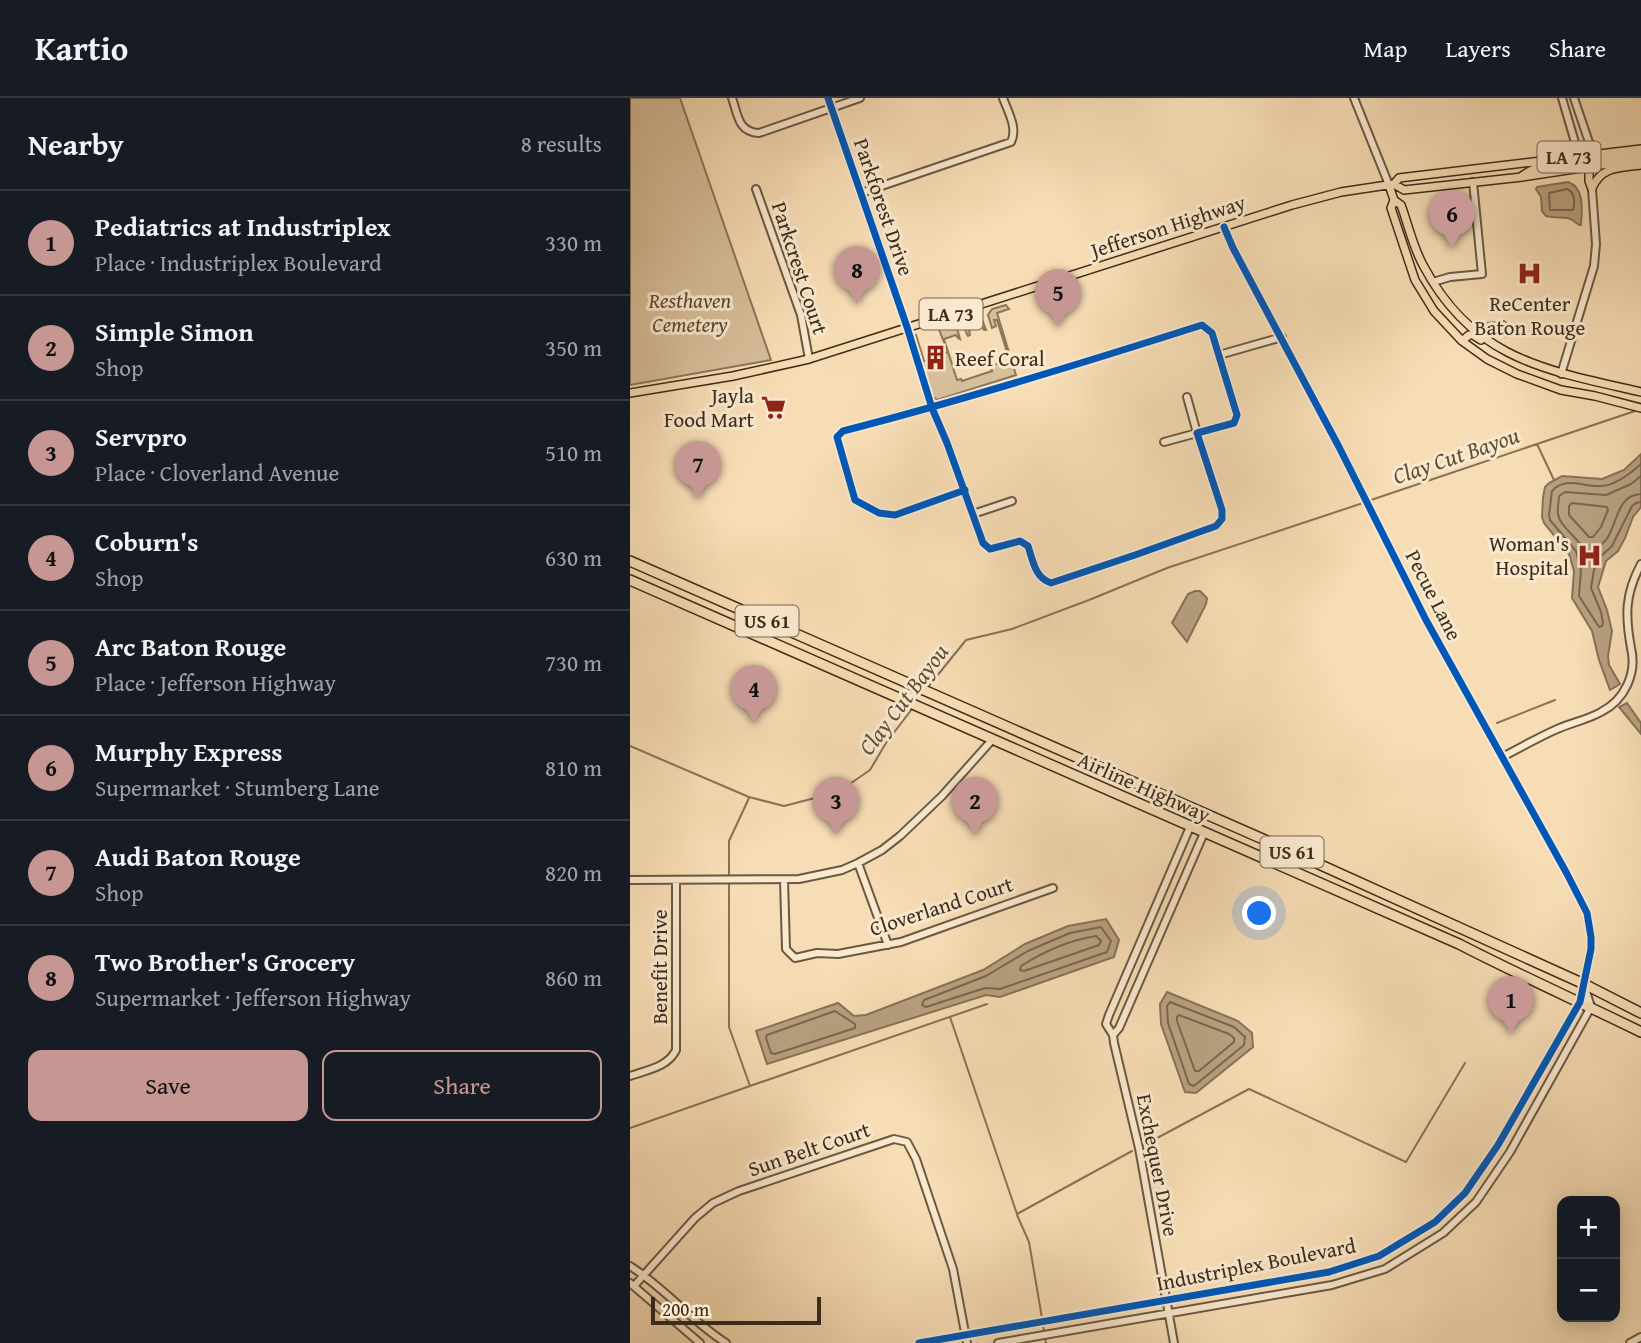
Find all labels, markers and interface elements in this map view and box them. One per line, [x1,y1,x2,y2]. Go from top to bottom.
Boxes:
text: Kartio [35,24,128,72]
text: Map [1364,31,1407,66]
text: Layers [1445,31,1511,66]
text: Share [1549,31,1606,66]
text: Nearby [28,122,124,166]
text: 8 results [521,127,602,160]
street label: Parkforest Drive [846,134,922,280]
road number: LA 73 [1538,142,1600,172]
street label: Jefferson Highway [1084,186,1250,267]
pin: 6 [1429,190,1475,248]
street label: Parkcrest Court [764,198,836,339]
text: Pediatrics at Industriplex [95,207,391,246]
text: 1 [45,226,57,259]
text: 330 m [545,226,602,259]
text: Place · Industriplex Boulevard [95,246,381,279]
pin: 8 [834,246,880,304]
hospital icon: ReCenter Baton Rouge [1516,260,1544,288]
pin: 5 [1035,269,1081,327]
park label: Resthaven Cemetery [648,285,732,340]
place label: ReCenter Baton Rouge [1475,288,1586,343]
road number: LA 73 [920,298,982,330]
text: Simple Simon [95,312,254,351]
text: 2 [45,331,57,364]
text: 350 m [545,331,602,364]
place label: Reef Coral [955,343,1045,374]
building icon: Reef Coral [921,344,949,372]
text: Shop [95,351,143,384]
place label: Jayla Food Mart [664,380,755,435]
supermarket icon: Jayla Food Mart [760,393,788,421]
text: Servpro [95,417,187,456]
water label: Clay Cut Bayou [1388,418,1524,492]
text: 3 [45,436,57,469]
text: 510 m [545,436,602,469]
pin: 7 [675,441,721,499]
text: Place · Cloverland Avenue [95,456,339,489]
text: Coburn's [95,522,198,561]
place label: Woman's Hospital [1489,528,1569,583]
text: 4 [45,541,57,574]
text: 630 m [545,541,602,574]
hospital icon: Woman's Hospital [1575,541,1603,569]
street label: Pecue Lane [1398,544,1470,646]
text: Shop [95,561,143,594]
road number: US 61 [736,606,798,636]
text: Arc Baton Rouge [95,627,286,666]
water label: Clay Cut Bayou [850,636,956,762]
text: 5 [45,646,57,679]
text: 730 m [545,646,602,679]
pin: 4 [731,665,777,723]
text: Place · Jefferson Highway [95,666,336,699]
text: Murphy Express [95,732,283,771]
street label: Airline Highway [1073,744,1216,830]
text: 6 [45,751,57,784]
text: 810 m [545,751,602,784]
text: Supermarket · Stumberg Lane [95,771,380,804]
pin: 3 [813,777,859,835]
pin: 2 [952,777,998,835]
road number: US 61 [1260,836,1324,867]
text: Audi Baton Rouge [95,837,301,876]
text: 7 [45,856,57,889]
text: 820 m [545,856,602,889]
street label: Cloverland Court [865,868,1017,944]
text: Shop [95,876,143,909]
your location [1242,896,1276,930]
street label: Benefit Drive [644,909,675,1025]
text: Two Brother's Grocery [95,942,355,981]
text: 8 [45,961,57,994]
text: 860 m [545,961,602,994]
pin: 1 [1488,976,1534,1034]
text: Supermarket · Jefferson Highway [95,981,411,1014]
button: Save [28,1050,308,1121]
button: Share [322,1050,602,1121]
street label: Exchequer Drive [1129,1091,1187,1239]
street label: Sun Belt Court [744,1113,875,1184]
map controls [1557,1196,1620,1322]
button: + [1557,1196,1620,1259]
street label: Industriplex Boulevard [1154,1229,1359,1299]
button: − [1557,1259,1620,1322]
scale bar [651,1294,821,1326]
text: 200 m [662,1295,709,1323]

